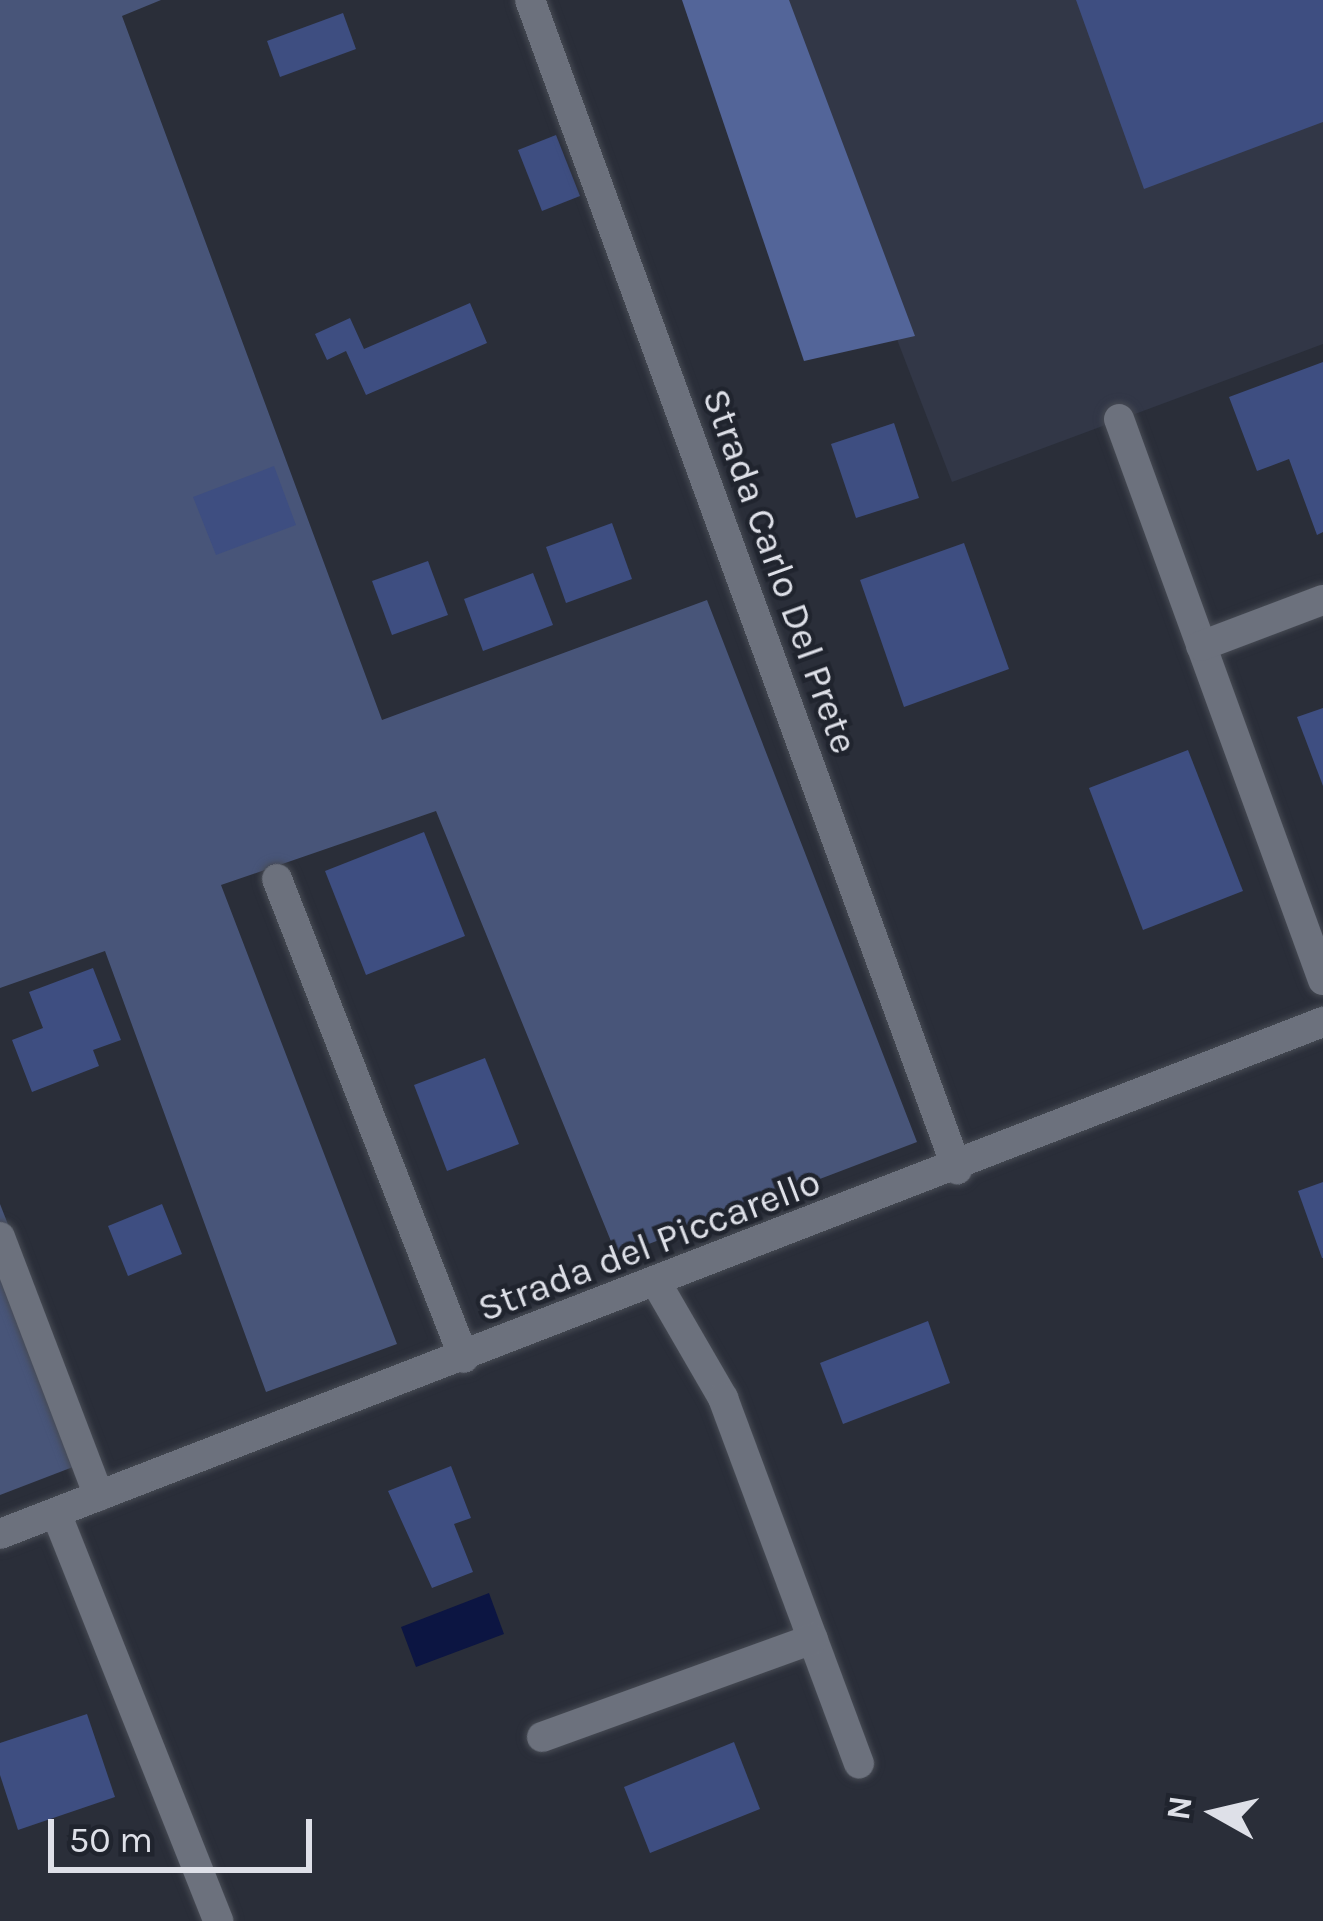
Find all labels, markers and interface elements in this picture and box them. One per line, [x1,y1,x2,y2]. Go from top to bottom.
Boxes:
street label: Strada Carlo Del Prete [692,382,868,760]
street label: Strada del Piccarello [471,1158,827,1332]
north arrow [1155,1753,1275,1873]
text: N [1159,1794,1200,1822]
scale bar [54,1795,318,1869]
text: 50 m [69,1819,153,1861]

